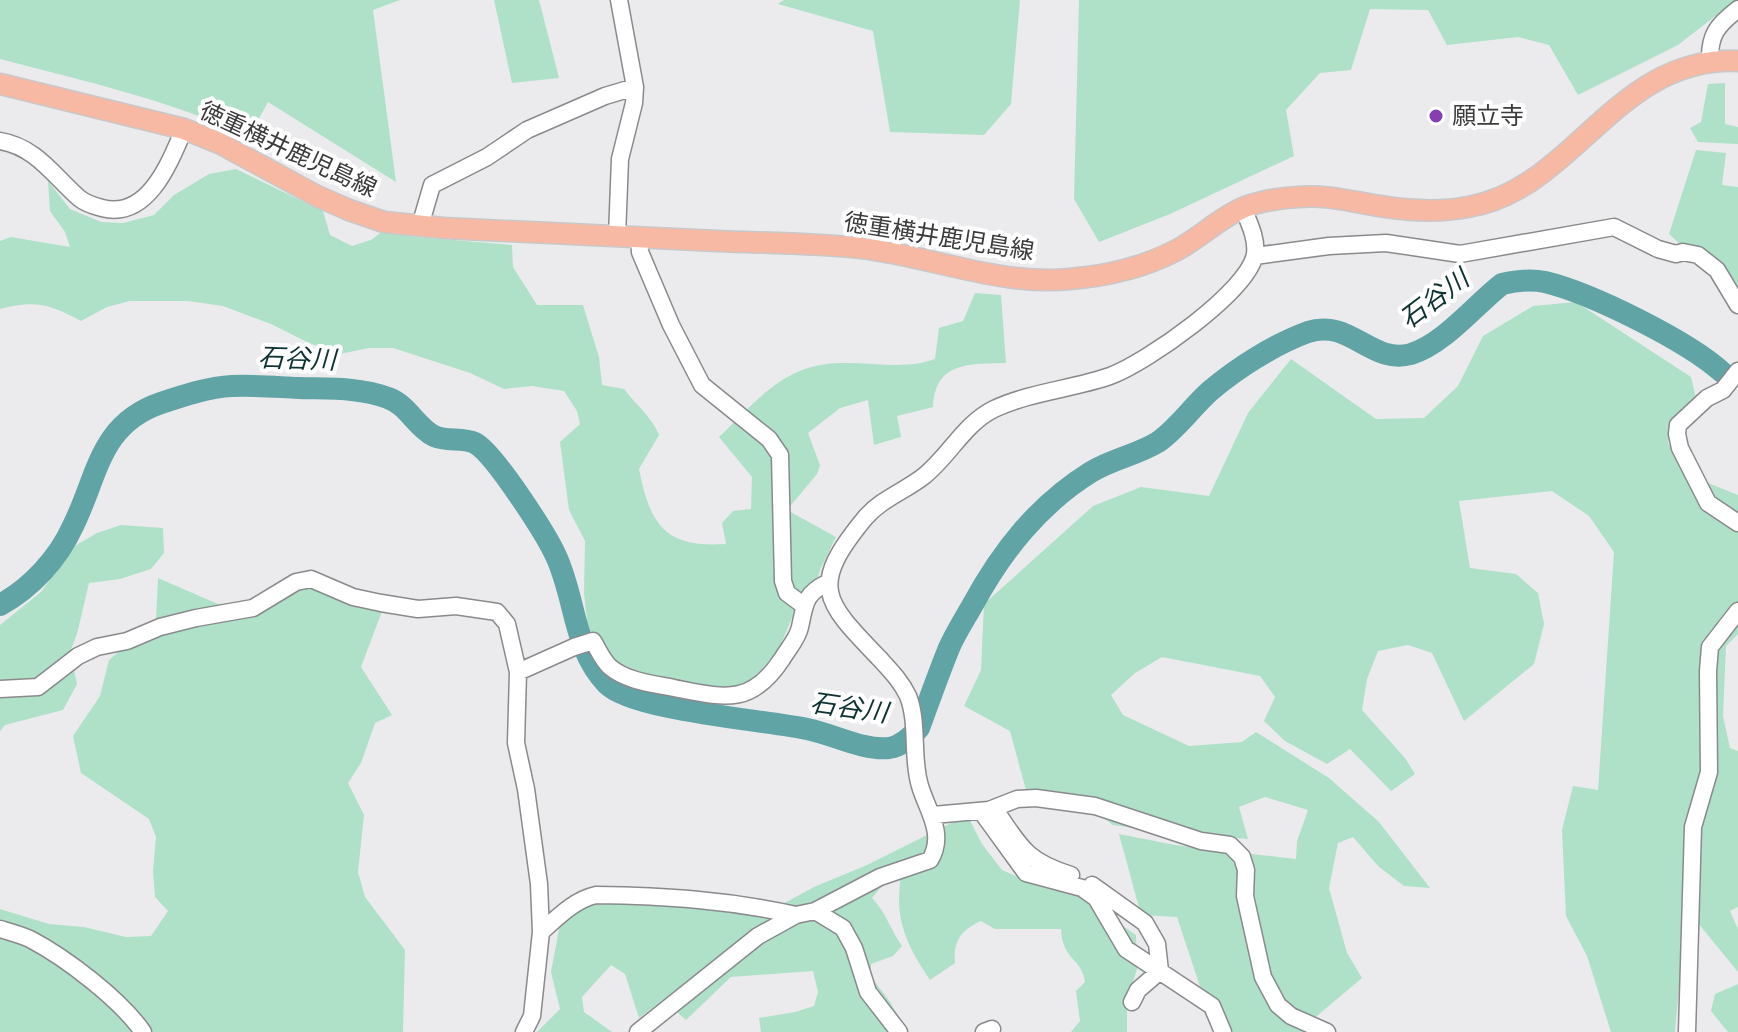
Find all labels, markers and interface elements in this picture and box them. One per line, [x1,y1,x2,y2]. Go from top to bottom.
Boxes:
street label: 徳重横井鹿児島線 [195,96,381,204]
place label: 願立寺 [1452,102,1524,131]
marker: 願立寺 [1427,107,1445,125]
street label: 徳重横井鹿児島線 [842,208,1036,266]
water label: 石谷川 [1395,262,1478,336]
water label: 石谷川 [257,343,340,377]
water label: 石谷川 [808,688,893,730]

